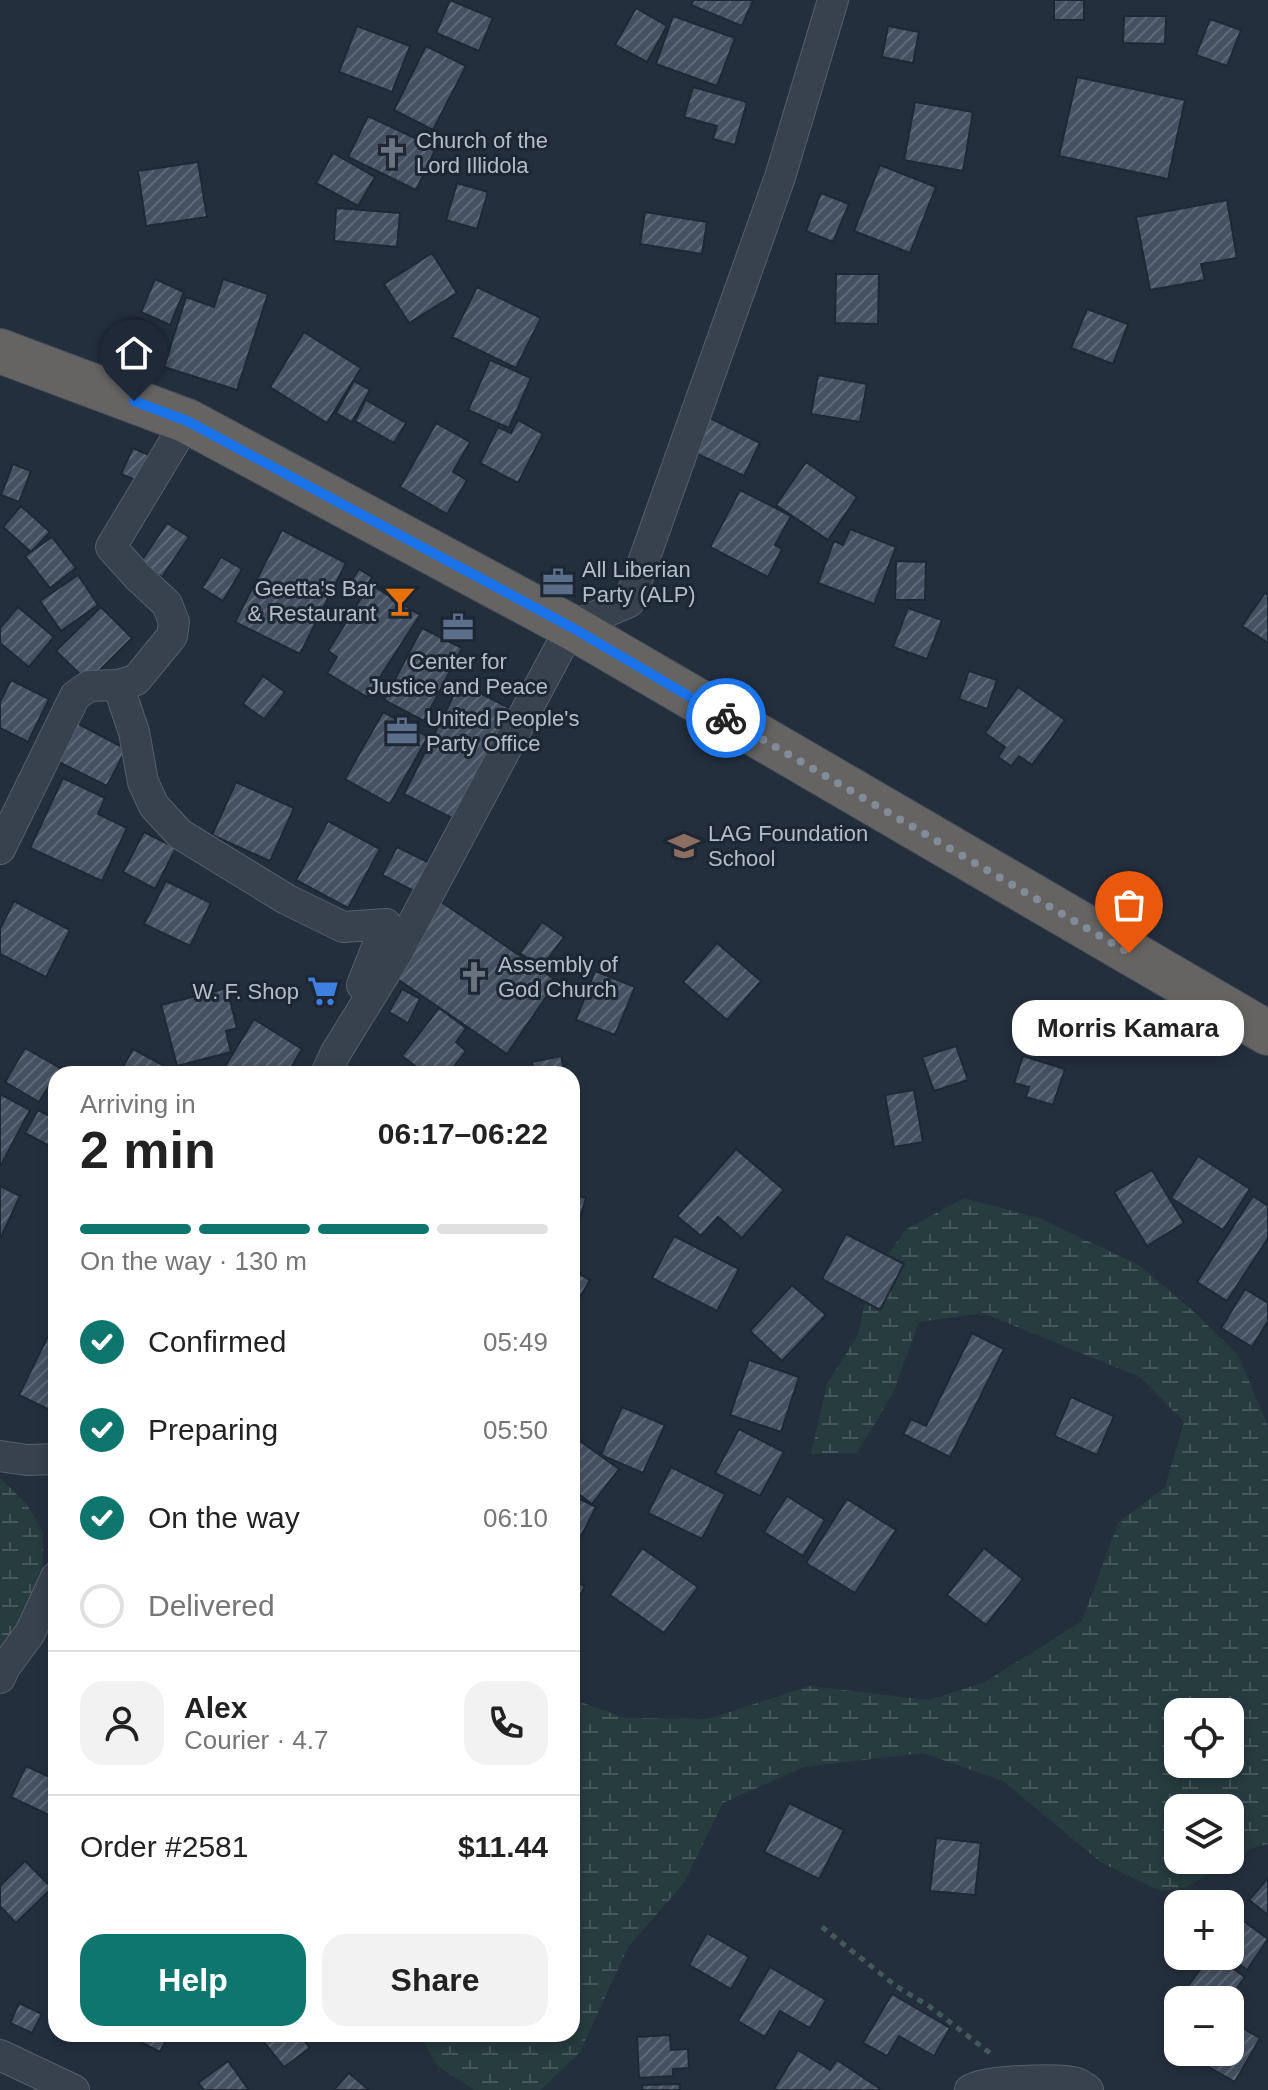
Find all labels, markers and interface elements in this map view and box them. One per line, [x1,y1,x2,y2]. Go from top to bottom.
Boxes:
place label: Church of the Lord Illidola [416,128,548,178]
church icon: Church of the Lord Illidola [375,136,409,170]
pin [100,319,168,401]
icon: home [112,331,156,375]
place label: All Liberian Party (ALP) [582,557,696,607]
office icon: All Liberian Party (ALP) [541,565,575,599]
place label: Geetta's Bar & Restaurant [248,576,376,626]
bar icon: Geetta's Bar & Restaurant [383,584,417,618]
office icon: Center for Justice and Peace [441,610,475,644]
place label: Center for Justice and Peace [368,649,548,699]
courier [686,678,766,758]
icon: bike [704,696,748,740]
place label: United People's Party Office [426,706,579,756]
office icon: United People's Party Office [385,714,419,748]
place label: LAG Foundation School [708,821,868,871]
school or university icon: LAG Foundation School [667,829,701,863]
pin [1095,871,1163,953]
icon: bag [1107,883,1151,927]
place label: Assembly of God Church [498,952,619,1002]
church icon: Assembly of God Church [457,960,491,994]
supermarket icon: W. F. Shop [306,974,340,1008]
place label: W. F. Shop [193,979,299,1004]
callout: Morris Kamara [1013,1001,1245,1057]
text: Morris Kamara [1037,1013,1219,1043]
text: Arriving in [80,1089,196,1119]
text: 06:17–06:22 [378,1117,548,1150]
text: 2 min [80,1121,216,1179]
text: On the way · 130 m [80,1246,307,1276]
icon: check [80,1320,124,1364]
text: Confirmed [148,1325,286,1358]
text: 05:49 [483,1327,548,1357]
icon: check [80,1408,124,1452]
text: Preparing [148,1413,278,1446]
text: 05:50 [483,1415,548,1445]
icon: check [80,1496,124,1540]
text: On the way [148,1501,300,1534]
text: 06:10 [483,1503,548,1533]
text: Delivered [148,1589,275,1622]
button: person [80,1681,164,1765]
button: phone [464,1681,548,1765]
text: Alex [184,1691,247,1724]
map controls [1164,1698,1244,2066]
button: locate [1164,1698,1244,1778]
text: Courier · 4.7 [184,1725,329,1755]
button: layers [1164,1794,1244,1874]
text: Order #2581 [80,1830,248,1863]
text: $11.44 [458,1830,548,1863]
button: + [1164,1890,1244,1970]
button: Help [80,1934,306,2026]
button: Share [322,1934,548,2026]
button: − [1164,1986,1244,2066]

